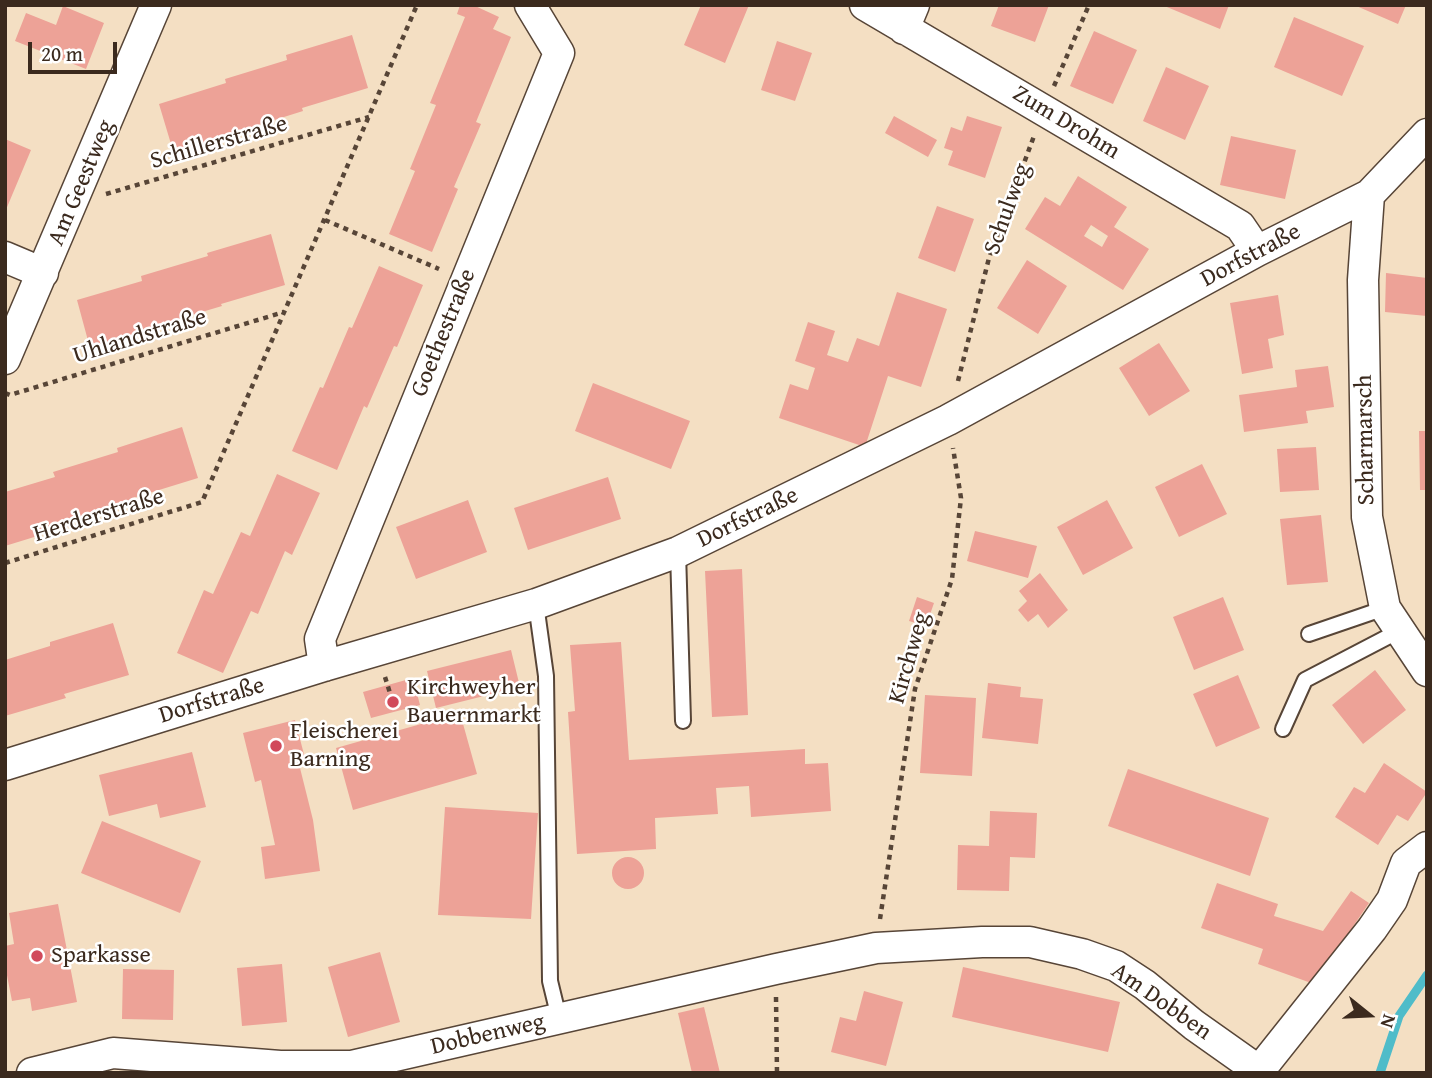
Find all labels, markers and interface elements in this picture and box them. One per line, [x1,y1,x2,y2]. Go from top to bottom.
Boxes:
scale bar [32,28,121,72]
text: 20 m [41,38,83,69]
street label: Zum Drohm [1007,80,1125,166]
street label: Schillerstraße [147,110,291,176]
street label: Am Geestweg [43,116,121,250]
street label: Schulweg [978,159,1038,259]
street label: Dorfstraße [1196,218,1306,294]
street label: Goethestraße [405,265,483,401]
street label: Uhlandstraße [70,303,210,371]
street label: Scharmarsch [1350,374,1382,506]
street label: Dorfstraße [693,481,803,555]
street label: Herderstraße [30,482,168,550]
street label: Kirchweg [883,609,937,707]
street label: Dorfstraße [156,671,268,731]
place label: Kirchweyher Bauernmarkt [407,674,541,730]
marker: Kirchweyher Bauernmarkt [385,694,401,710]
place label: Fleischerei Barning [290,718,399,774]
marker: Fleischerei Barning [268,738,284,754]
place label: Sparkasse [51,942,151,970]
marker: Sparkasse [29,948,45,964]
street label: Am Dobben [1105,957,1217,1047]
north arrow [1334,980,1404,1050]
street label: Dobbenweg [428,1008,548,1062]
text: N [1374,1011,1404,1032]

